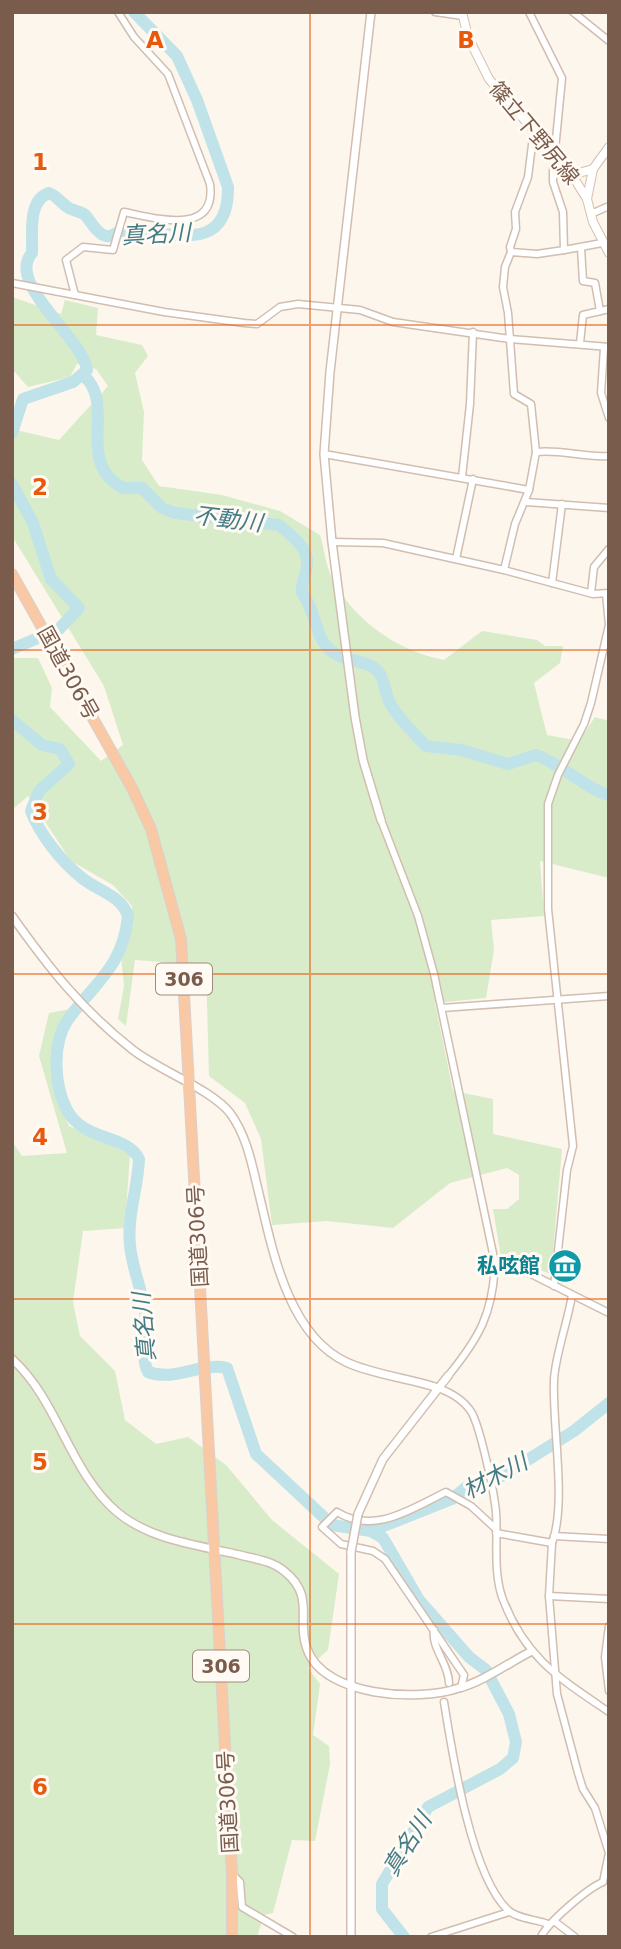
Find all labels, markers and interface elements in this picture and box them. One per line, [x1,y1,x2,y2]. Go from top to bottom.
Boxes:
text: A [146,27,164,53]
text: B [457,27,475,53]
street label: 篠立下野尻線 [484,77,584,189]
text: 1 [32,149,48,175]
water label: 真名川 [121,219,194,249]
text: 2 [32,474,48,500]
water label: 不動川 [192,502,267,536]
street label: 国道306号 [33,622,103,724]
text: 3 [32,799,48,825]
road number: 306 [156,964,212,995]
text: 4 [32,1124,48,1150]
street label: 国道306号 [183,1184,213,1288]
museum icon: 私呟館 [546,1247,584,1285]
place label: 私呟館 [477,1254,540,1278]
water label: 真名川 [128,1289,160,1363]
water label: 材木川 [458,1447,534,1504]
text: 5 [32,1449,48,1475]
road number: 306 [193,1650,249,1682]
street label: 国道306号 [213,1750,243,1854]
text: 6 [32,1774,48,1800]
water label: 真名川 [378,1805,438,1880]

